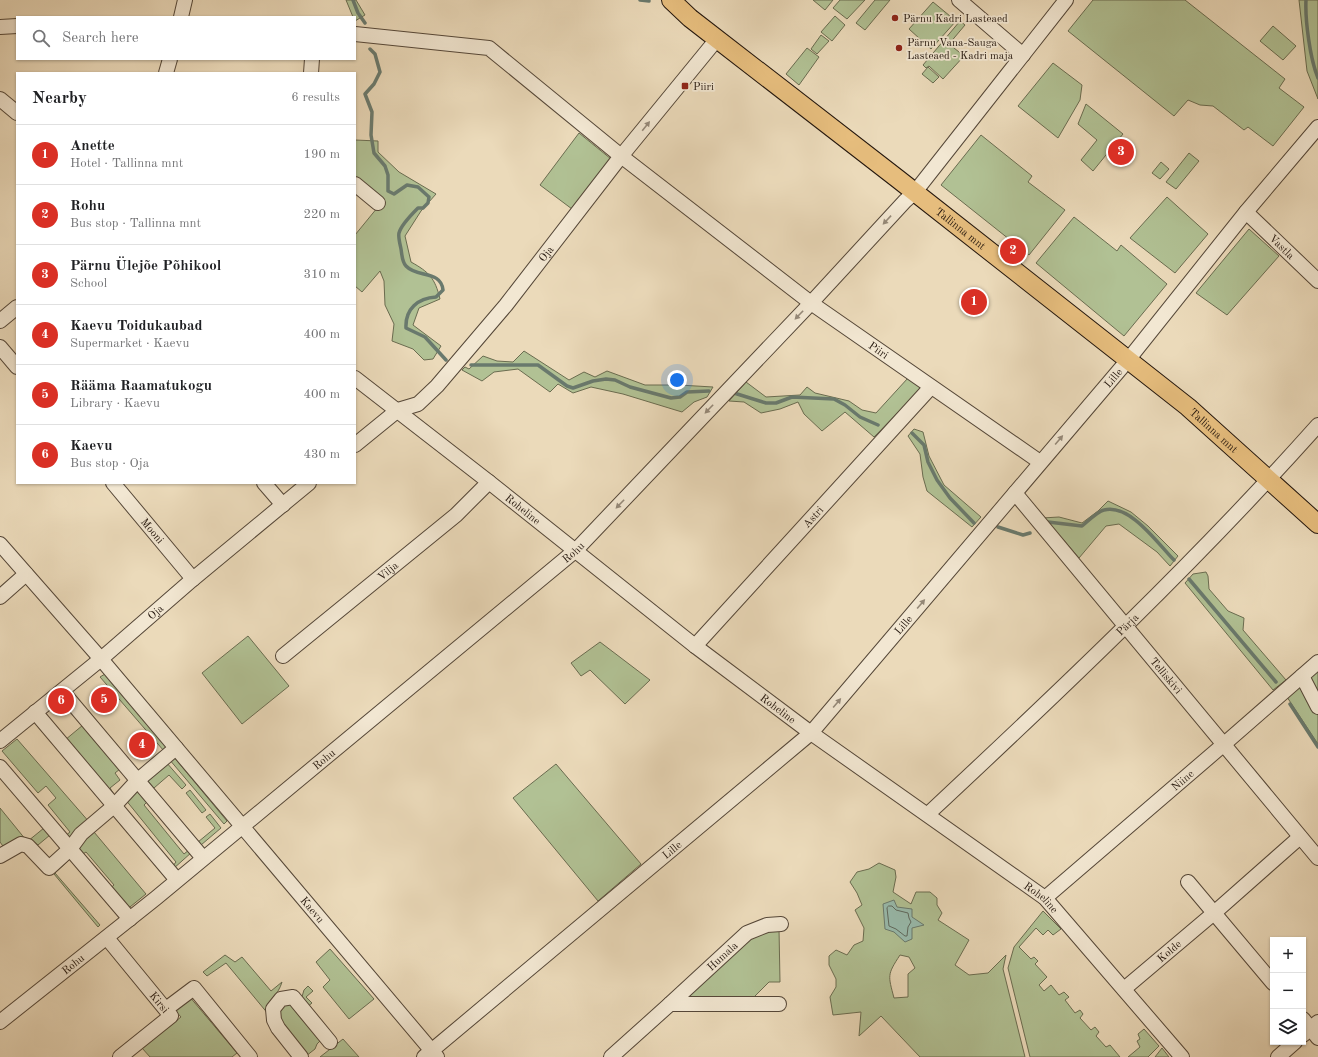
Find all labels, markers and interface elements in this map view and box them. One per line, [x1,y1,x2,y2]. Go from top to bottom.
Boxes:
marker: Pärnu Kadri Lasteaed [890,13,900,23]
place label: Pärnu Kadri Lasteaed [903,14,1008,25]
search box [16,16,356,60]
icon: search [30,27,52,49]
text: Search here [62,31,139,46]
place label: Pärnu Vana-Sauga Lasteaed - Kadri maja [907,38,1014,62]
marker: Pärnu Vana-Sauga Lasteaed - Kadri maja [894,43,904,53]
marker: Piiri [680,81,690,91]
place label: Piiri [693,82,714,93]
text: Nearby [32,90,87,107]
text: 6 results [291,91,340,104]
one-way arrow [641,121,650,132]
pin: 3 [1108,137,1134,167]
text: Anette [70,139,115,154]
text: 1 [41,148,49,161]
text: 190 m [303,148,340,161]
text: Hotel · Tallinna mnt [70,157,183,170]
text: Rohu [70,199,105,214]
street label: Tallinna mnt [933,206,987,253]
text: 2 [41,208,49,221]
text: 220 m [303,208,340,221]
one-way arrow [883,215,892,225]
text: Bus stop · Tallinna mnt [70,217,201,230]
street label: Vastla [1266,233,1296,262]
pin: 2 [1000,236,1026,266]
street label: Oja [538,244,557,264]
text: Pärnu Ülejõe Põhikool [70,259,221,274]
text: 3 [41,268,49,281]
text: 310 m [303,268,340,281]
text: School [70,277,107,290]
pin: 1 [961,287,987,317]
one-way arrow [794,310,804,320]
text: Kaevu Toidukaubad [70,319,203,334]
text: 4 [41,328,49,341]
text: 400 m [303,328,340,341]
text: Supermarket · Kaevu [70,337,189,350]
street label: Piiri [866,341,890,362]
street label: Lille [1103,367,1125,390]
your location [667,370,687,390]
text: Rääma Raamatukogu [70,379,212,394]
text: 5 [41,388,49,401]
text: 400 m [303,388,340,401]
text: Library · Kaevu [70,397,160,410]
one-way arrow [705,404,714,415]
street label: Tallinna mnt [1187,407,1239,456]
one-way arrow [1054,435,1063,446]
text: Kaevu [70,439,112,454]
text: 6 [41,448,49,461]
text: 430 m [303,448,340,461]
text: Bus stop · Oja [70,457,149,470]
street label: Roheline [502,493,542,527]
one-way arrow [615,499,625,509]
street label: Astri [802,505,826,530]
street label: Mooni [138,517,165,546]
street label: Rohu [561,541,587,566]
street label: Vilja [376,560,401,583]
one-way arrow [916,598,925,609]
street label: Oja [146,603,167,623]
street label: Pärja [1115,612,1142,639]
street label: Lille [893,614,915,637]
street label: Telliskivi [1147,656,1183,697]
pin: 5 [91,685,117,715]
pin: 6 [48,686,74,716]
street label: Roheline [757,693,797,726]
one-way arrow [832,698,841,708]
pin: 4 [129,730,155,760]
street label: Rohu [311,748,338,773]
street label: Niine [1170,769,1196,794]
street label: Lille [661,840,684,862]
street label: Roheline [1021,881,1059,916]
street label: Kaevu [297,895,326,926]
map controls [1270,937,1306,1045]
button: + [1270,937,1306,973]
street label: Kolde [1156,939,1184,965]
street label: Humala [706,940,741,974]
street label: Rohu [60,953,87,977]
button: − [1270,973,1306,1009]
street label: Kirsi [147,991,170,1016]
button: layers [1270,1009,1306,1045]

